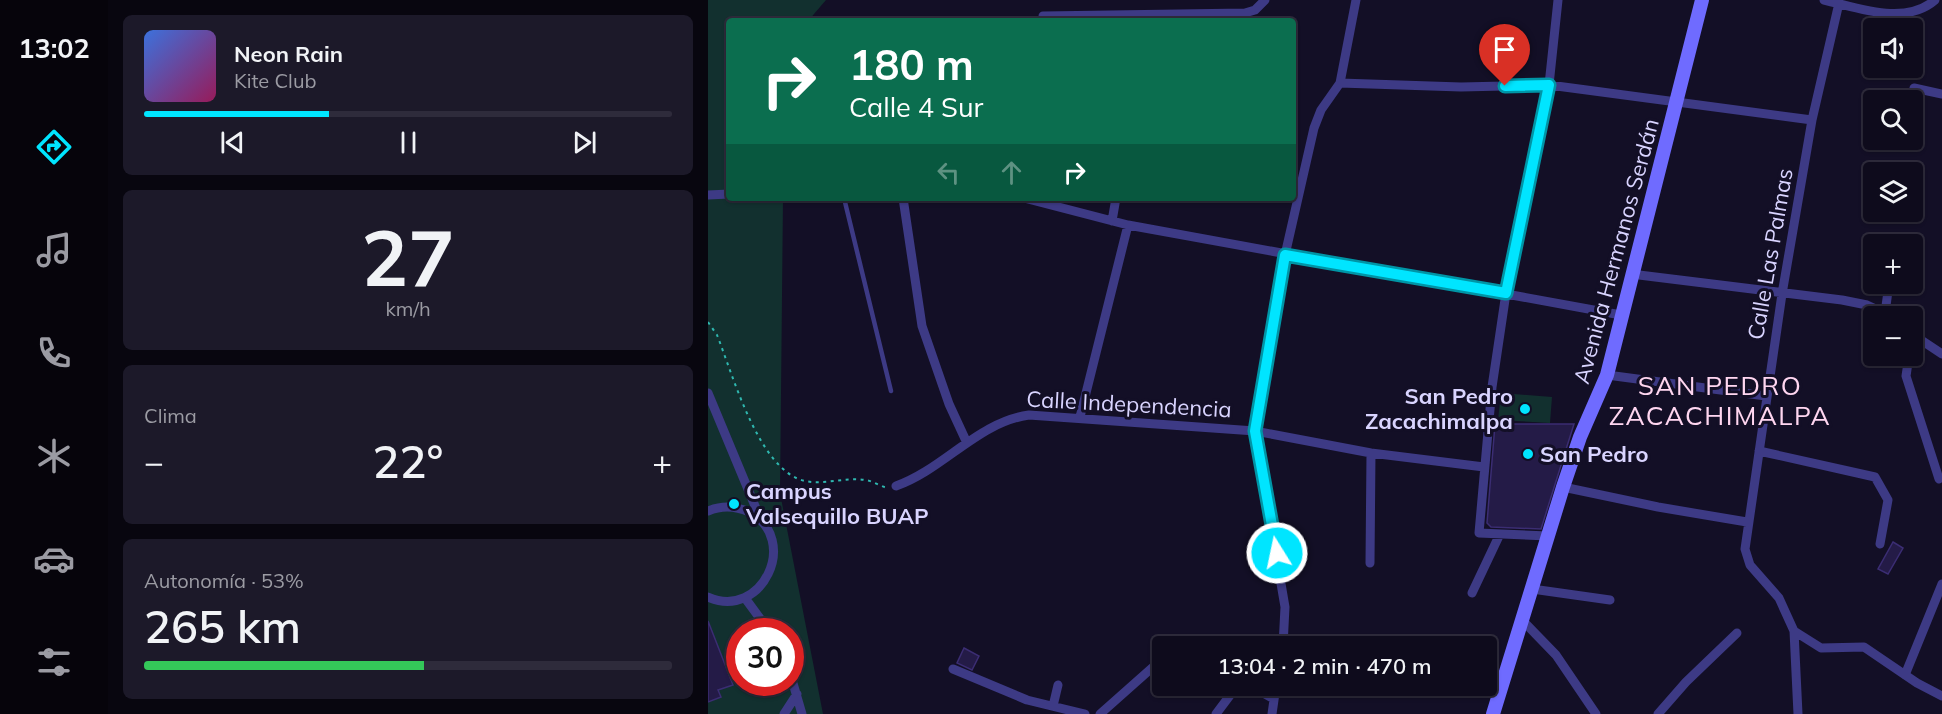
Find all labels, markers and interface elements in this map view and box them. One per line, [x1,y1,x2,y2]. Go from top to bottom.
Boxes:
map controls [1863,18,1923,366]
button: sound [1863,18,1923,78]
pin [1479,24,1530,86]
text: 13:02 [18,31,90,65]
icon: arrive [1488,33,1521,66]
text: 180 m [849,38,974,91]
text: Neon Rain [234,40,343,68]
icon: right [750,42,828,120]
text: Kite Club [234,68,316,93]
text: Calle 4 Sur [849,90,983,124]
button: search [1863,90,1923,150]
street label: Avenida Hermanos Serdán [1567,115,1665,387]
icon: directions [33,126,75,168]
icon: previous [216,126,249,159]
icon: pause [392,126,425,159]
icon: next [568,126,601,159]
icon: left [932,156,965,189]
icon: ahead [995,156,1028,189]
icon: right [1058,156,1091,189]
button: layers [1863,162,1923,222]
street label: Calle Las Palmas [1741,166,1799,342]
text: 27 [361,208,455,306]
icon: music [33,229,75,271]
button: + [1863,234,1923,294]
text: km/h [385,296,431,321]
button: − [1863,306,1923,366]
icon: phone [33,332,75,374]
district label: SAN PEDRO ZACACHIMALPA [1609,369,1831,432]
place label: San Pedro Zacachimalpa [1365,382,1513,435]
street label: Calle Independencia [1026,385,1232,423]
marker: San Pedro Zacachimalpa [1518,402,1532,416]
text: Clima [144,403,197,428]
text: 22° [373,433,443,489]
icon: climate [33,435,75,477]
place label: San Pedro [1540,440,1648,468]
text: − [144,441,164,482]
text: + [652,441,672,482]
marker: San Pedro [1521,447,1535,461]
place label: Campus Valsequillo BUAP [745,477,929,530]
marker: Campus Valsequillo BUAP [727,497,741,511]
position arrow [1245,521,1309,585]
icon: car [33,538,75,580]
text: Autonomía · 53% [144,568,304,593]
text: 265 km [144,598,301,654]
speed limit sign: 30 [726,618,804,696]
icon: filters [33,641,75,683]
text: 13:04 · 2 min · 470 m [1217,652,1432,680]

